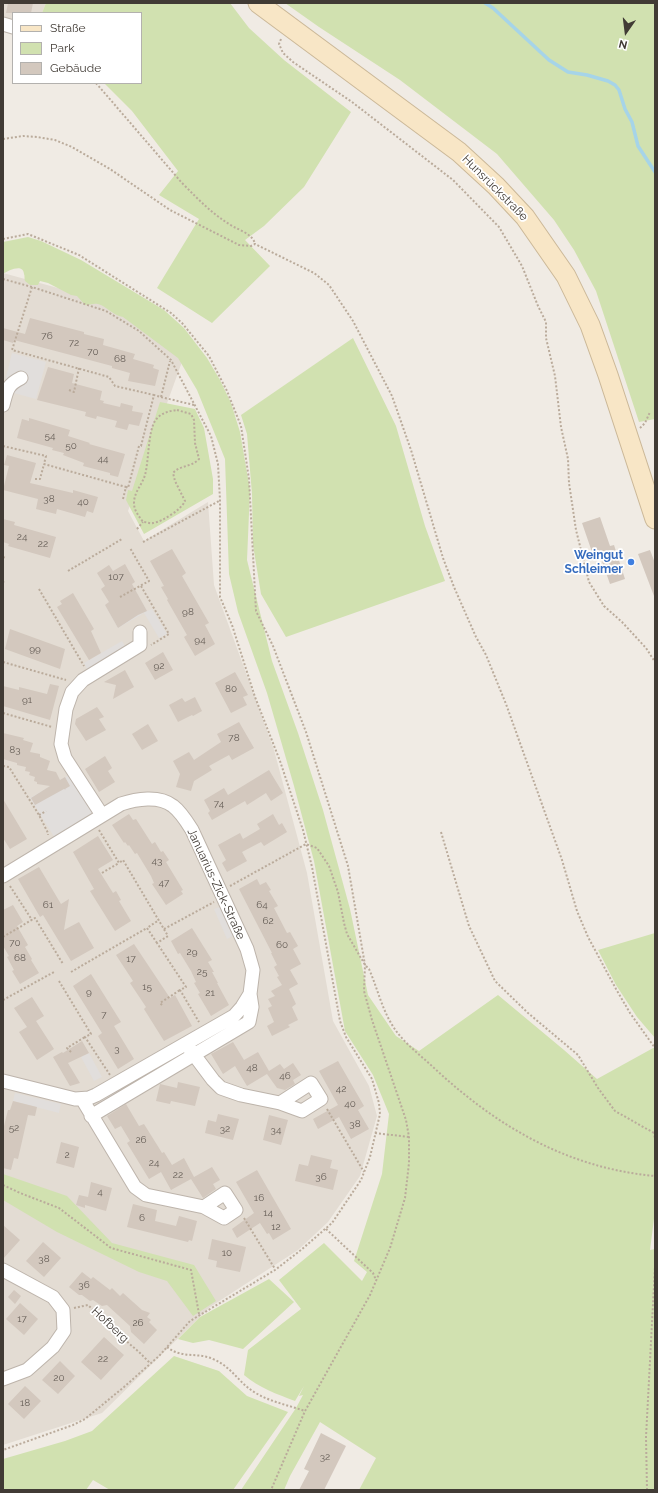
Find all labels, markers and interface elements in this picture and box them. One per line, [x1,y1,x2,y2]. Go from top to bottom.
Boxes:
legend [12,12,142,84]
north arrow [606,12,646,52]
text: Straße [50,21,86,35]
text: N [617,37,629,51]
text: Park [50,41,75,55]
text: Gebäude [50,61,101,75]
street label: Hunsrückstraße [459,152,531,224]
house number: 76 [41,330,53,342]
house number: 72 [69,337,79,349]
house number: 70 [87,346,99,358]
house number: 68 [114,353,126,365]
house number: 54 [45,430,55,442]
house number: 50 [65,440,77,452]
house number: 44 [98,453,108,465]
house number: 38 [43,493,55,505]
house number: 40 [77,496,89,508]
house number: 24 [17,531,27,543]
house number: 22 [38,538,48,550]
place label: Weingut Schleimer [565,548,623,576]
marker: Weingut Schleimer [626,557,636,567]
house number: 107 [108,571,124,583]
house number: 98 [182,606,194,618]
house number: 94 [194,634,206,646]
house number: 99 [29,643,41,655]
house number: 92 [153,660,165,672]
house number: 80 [225,683,237,695]
house number: 91 [22,694,32,706]
house number: 78 [228,732,240,744]
house number: 83 [9,744,21,756]
house number: 74 [214,798,224,810]
street label: Januarius-Zick-Straße [184,826,248,942]
house number: 43 [152,855,162,867]
house number: 47 [159,877,169,889]
house number: 61 [43,899,53,911]
house number: 64 [256,899,268,911]
house number: 62 [262,915,274,927]
house number: 70 [9,937,21,949]
house number: 60 [276,939,288,951]
house number: 29 [186,946,198,958]
house number: 68 [14,952,26,964]
house number: 17 [126,953,136,965]
house number: 25 [197,966,207,978]
house number: 15 [142,981,152,993]
house number: 9 [86,986,92,998]
house number: 21 [205,987,215,999]
house number: 7 [101,1009,107,1021]
house number: 3 [114,1043,120,1055]
house number: 48 [246,1062,258,1074]
house number: 46 [279,1070,291,1082]
house number: 42 [336,1083,346,1095]
house number: 40 [344,1098,356,1110]
house number: 38 [349,1118,361,1130]
house number: 52 [9,1122,19,1134]
house number: 32 [220,1123,230,1135]
house number: 34 [271,1124,281,1136]
house number: 26 [135,1134,147,1146]
house number: 2 [64,1149,70,1161]
house number: 24 [149,1157,159,1169]
house number: 22 [173,1169,183,1181]
house number: 36 [315,1171,327,1183]
house number: 4 [97,1186,103,1198]
house number: 16 [254,1192,264,1204]
house number: 14 [263,1207,273,1219]
house number: 6 [139,1212,145,1224]
house number: 12 [271,1221,281,1233]
house number: 10 [222,1247,232,1259]
house number: 38 [38,1253,50,1265]
house number: 36 [78,1279,90,1291]
street label: Hofberg [88,1304,132,1346]
house number: 17 [17,1313,27,1325]
house number: 26 [132,1317,144,1329]
house number: 22 [98,1353,108,1365]
house number: 20 [53,1372,65,1384]
house number: 18 [20,1397,30,1409]
house number: 32 [320,1451,330,1463]

